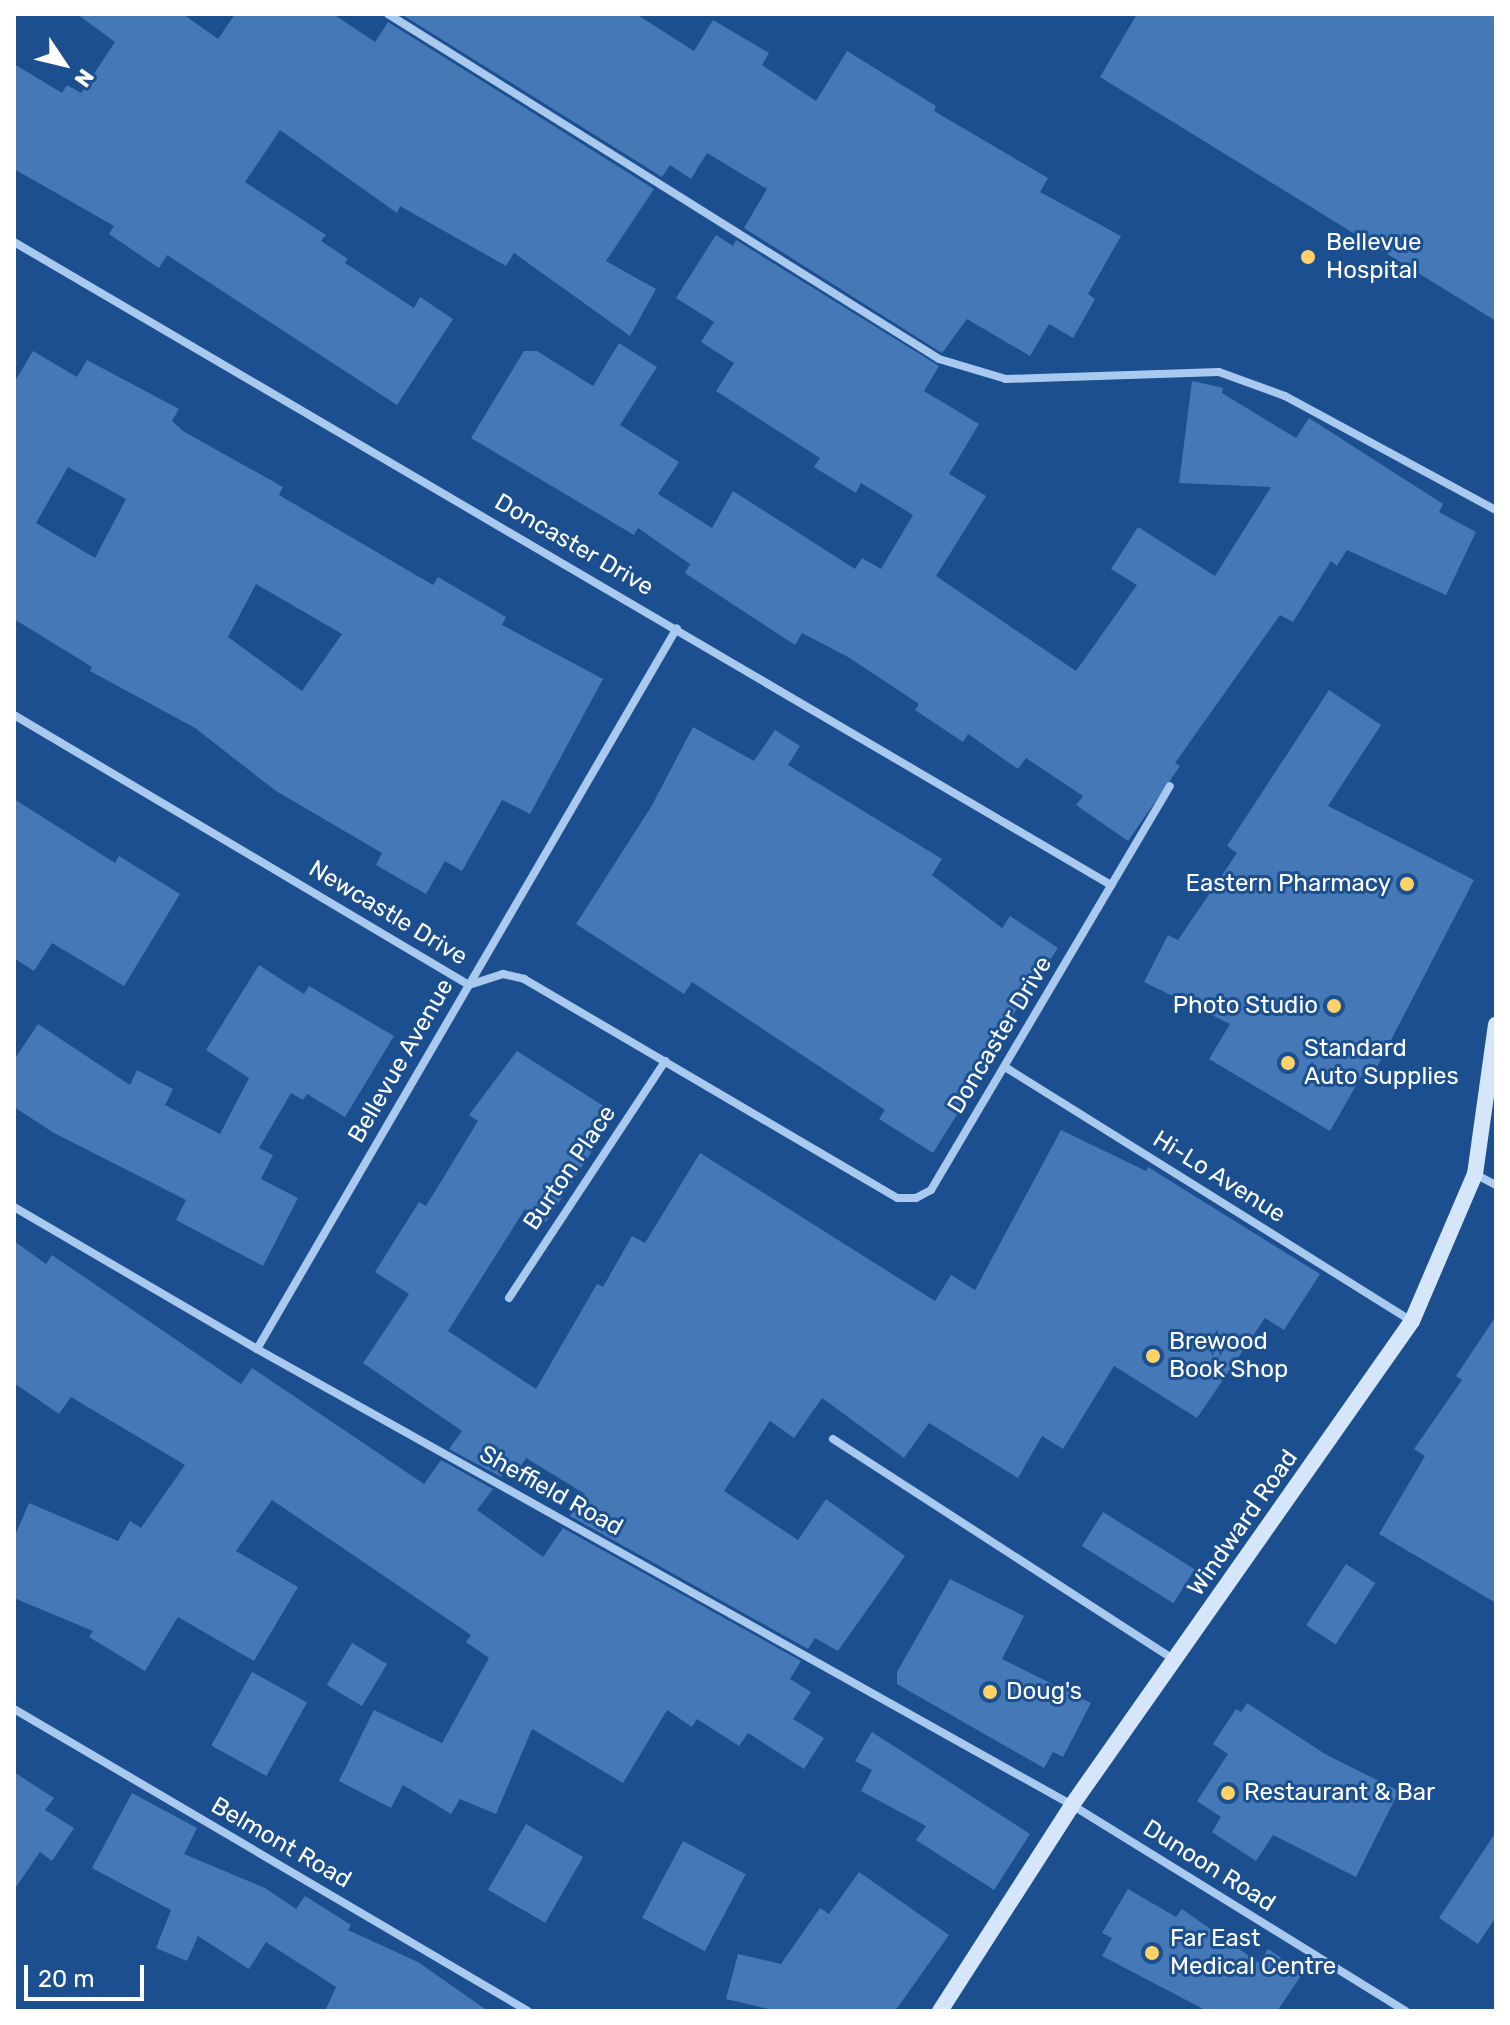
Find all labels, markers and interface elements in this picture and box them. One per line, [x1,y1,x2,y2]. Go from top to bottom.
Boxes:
north arrow [24,24,104,104]
text: N [68,64,100,92]
place label: Bellevue Hospital [1326,229,1421,285]
marker: Bellevue Hospital [1297,246,1319,268]
street label: Doncaster Drive [489,488,659,602]
street label: Newcastle Drive [304,854,472,972]
place label: Eastern Pharmacy [1186,870,1391,898]
marker: Eastern Pharmacy [1398,875,1416,893]
street label: Doncaster Drive [942,951,1058,1119]
street label: Bellevue Avenue [342,974,460,1148]
place label: Photo Studio [1173,992,1318,1020]
marker: Photo Studio [1325,997,1343,1015]
place label: Standard Auto Supplies [1304,1035,1459,1091]
marker: Standard Auto Supplies [1279,1054,1297,1072]
street label: Burton Place [518,1100,622,1236]
street label: Hi-Lo Avenue [1147,1125,1291,1229]
place label: Brewood Book Shop [1169,1328,1288,1384]
marker: Brewood Book Shop [1144,1347,1162,1365]
street label: Sheffield Road [474,1440,628,1542]
street label: Windward Road [1182,1444,1304,1602]
place label: Doug's [1006,1678,1082,1706]
marker: Doug's [981,1683,999,1701]
place label: Restaurant & Bar [1244,1779,1435,1807]
marker: Restaurant & Bar [1219,1784,1237,1802]
street label: Belmont Road [206,1791,356,1895]
street label: Dunoon Road [1138,1814,1280,1918]
place label: Far East Medical Centre [1170,1925,1336,1981]
marker: Far East Medical Centre [1141,1942,1163,1964]
scale bar [28,1949,148,1999]
text: 20 m [38,1965,95,1993]

